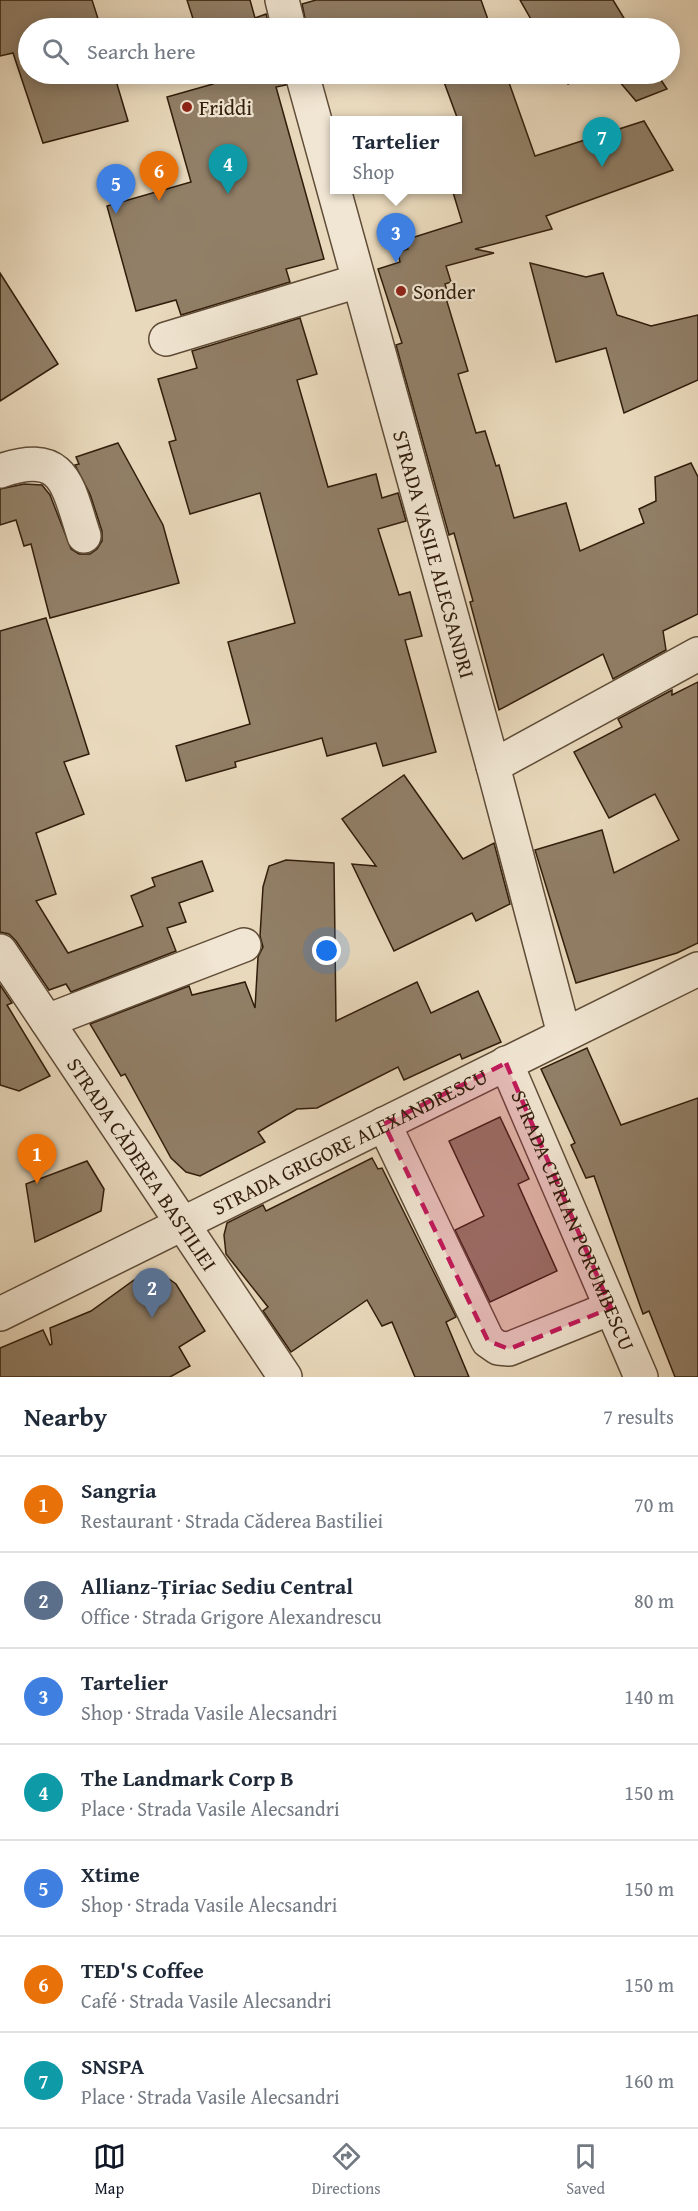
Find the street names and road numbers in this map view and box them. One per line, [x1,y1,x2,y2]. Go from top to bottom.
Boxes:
street label: STRADA VASILE ALECSANDRI [385,426,484,682]
street label: STRADA CĂDEREA BASTILIEI [60,1051,225,1277]
street label: STRADA GRIGORE ALEXANDRESCU [206,1060,493,1222]
street label: STRADA CIPRIAN PORUMBESCU [504,1085,643,1355]

